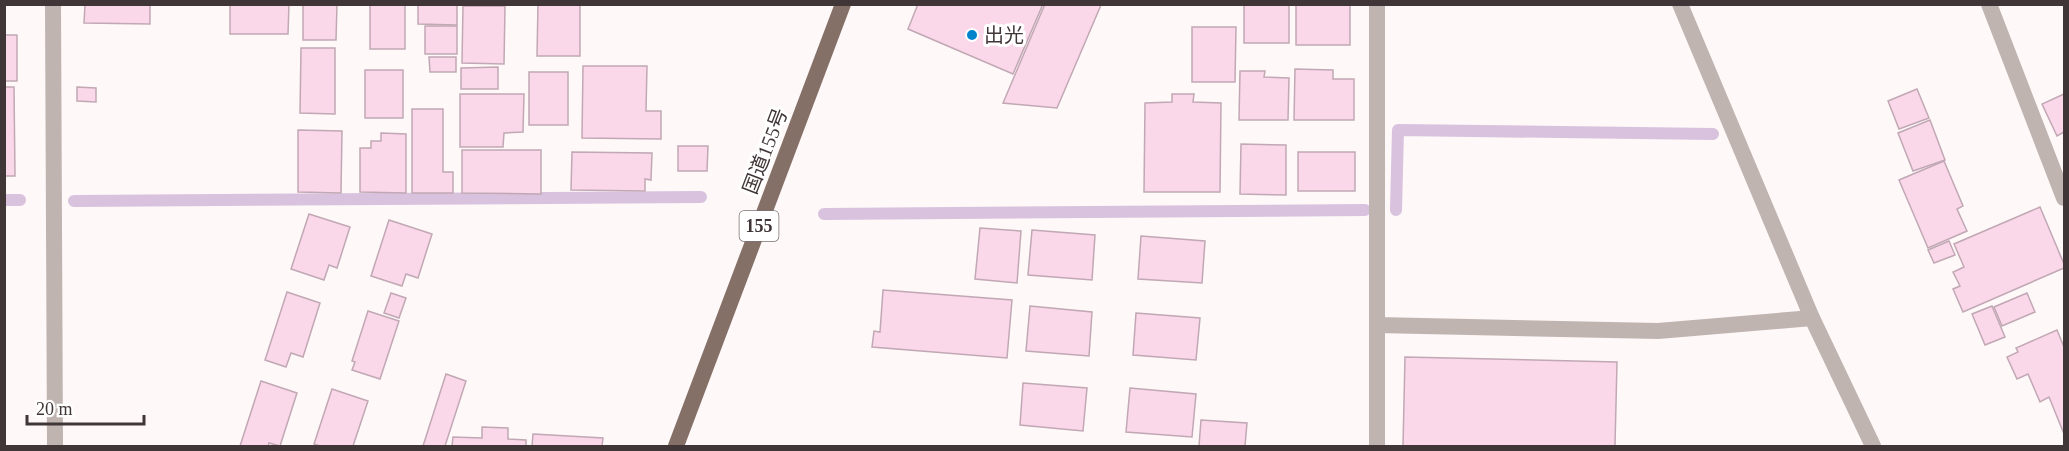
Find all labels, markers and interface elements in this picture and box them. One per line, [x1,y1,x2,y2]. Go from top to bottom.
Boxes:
place label: 出光 [984,24,1024,46]
marker: 出光 [965,28,979,42]
street label: 国道155号 [739,105,791,197]
road number: 155 [740,211,778,241]
scale bar [27,388,144,426]
text: 20 m [36,399,73,419]

